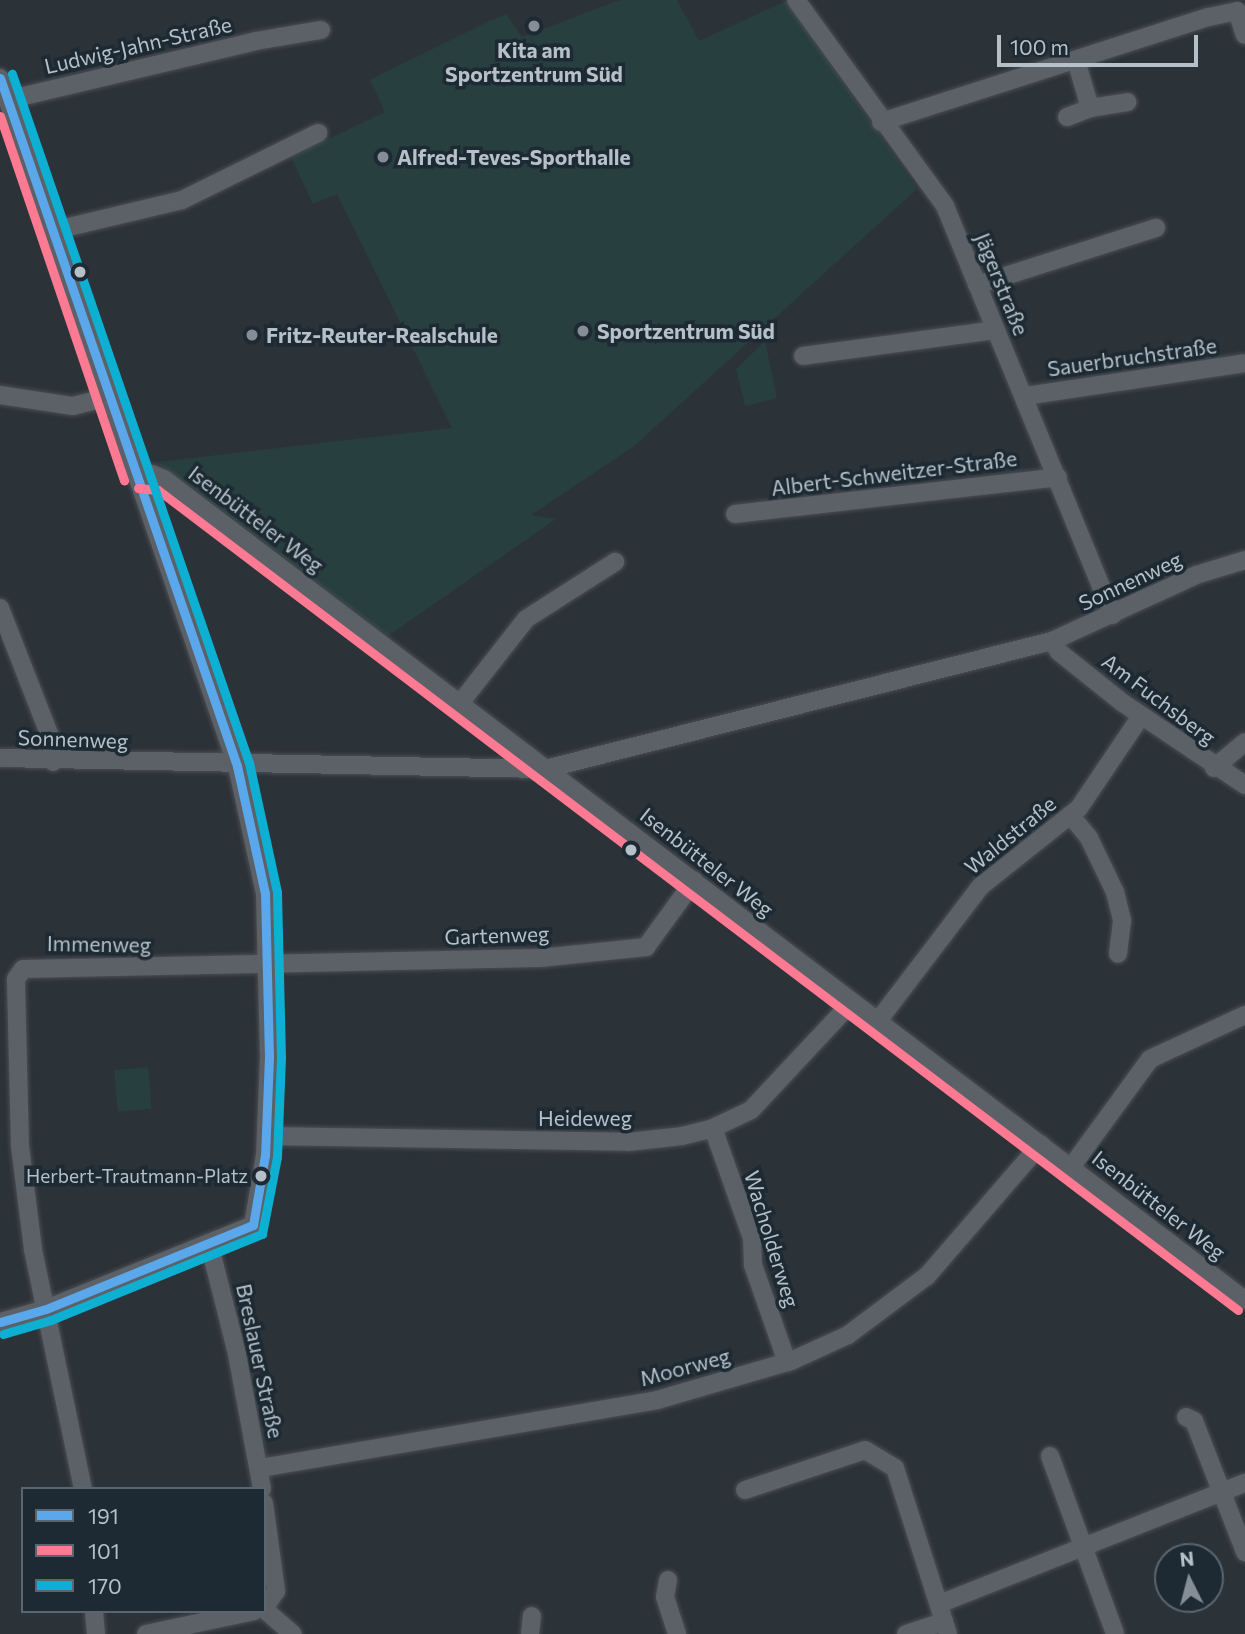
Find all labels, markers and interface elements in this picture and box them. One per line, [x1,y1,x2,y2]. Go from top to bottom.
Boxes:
street label: Ludwig-Jahn-Straße [42,11,234,79]
marker: Kita am Sportzentrum Süd [526,18,542,34]
scale bar [1000,21,1201,65]
text: 100 m [1010,34,1069,59]
place label: Kita am Sportzentrum Süd [445,37,623,87]
place label: Alfred-Teves-Sporthalle [397,144,631,170]
marker: Alfred-Teves-Sporthalle [375,149,391,165]
street label: Jägerstraße [970,229,1034,339]
unlabelled marker [73,265,87,279]
place label: Sportzentrum Süd [597,318,775,344]
place label: Fritz-Reuter-Realschule [266,322,498,348]
marker: Sportzentrum Süd [575,323,591,339]
marker: Fritz-Reuter-Realschule [244,327,260,343]
street label: Sauerbruchstraße [1046,333,1218,381]
street label: Albert-Schweitzer-Straße [770,445,1018,501]
street label: Isenbütteler Weg [184,460,328,578]
street label: Sonnenweg [1075,546,1185,616]
street label: Am Fuchsberg [1097,648,1221,750]
street label: Sonnenweg [17,724,129,754]
street label: Waldstraße [959,791,1061,879]
street label: Isenbütteler Weg [635,802,779,922]
unlabelled marker [624,843,638,857]
street label: Gartenweg [444,921,550,949]
street label: Immenweg [47,930,151,958]
street label: Heideweg [538,1105,632,1131]
street label: Isenbütteler Weg [1087,1145,1231,1265]
place label: Herbert-Trautmann-Platz [26,1165,248,1187]
street label: Wacholderweg [739,1167,805,1311]
marker: Herbert-Trautmann-Platz [254,1169,268,1183]
street label: Breslauer Straße [231,1281,289,1441]
street label: Moorweg [637,1343,733,1391]
legend [21,1487,266,1613]
text: 191 [88,1503,119,1528]
text: 101 [88,1538,120,1563]
north arrow [1154,1543,1224,1613]
text: N [1179,1546,1195,1571]
text: 170 [88,1573,122,1598]

